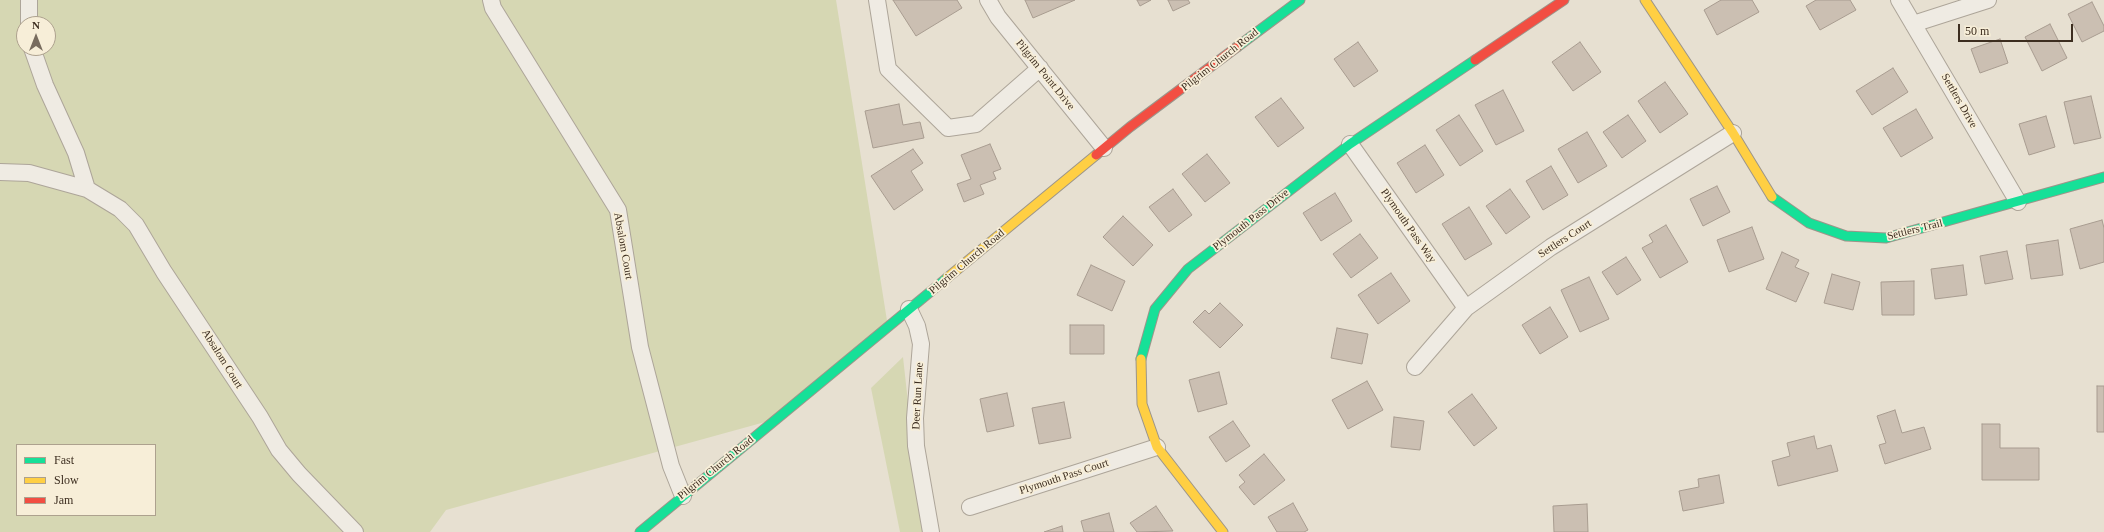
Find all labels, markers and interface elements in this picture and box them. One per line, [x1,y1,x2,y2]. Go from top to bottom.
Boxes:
north arrow [16,16,56,56]
scale bar [1960,16,2075,42]
text: N [32,19,40,31]
text: 50 m [1965,24,1989,38]
street label: Pilgrim Church Road [1179,26,1261,94]
street label: Pilgrim Point Drive [1013,37,1077,113]
street label: Settlers Drive [1938,71,1980,131]
street label: Plymouth Pass Drive [1210,186,1292,254]
street label: Plymouth Pass Way [1377,186,1439,266]
street label: Absalom Court [611,212,635,280]
street label: Settlers Court [1536,217,1594,261]
street label: Settlers Trail [1886,217,1944,243]
street label: Pilgrim Church Road [927,227,1007,297]
street label: Absalom Court [199,327,245,391]
street label: Deer Run Lane [910,362,926,430]
street label: Pilgrim Church Road [675,433,757,503]
legend [16,444,156,516]
text: Fast [54,453,74,467]
street label: Plymouth Pass Court [1018,456,1110,498]
text: Slow [54,473,79,487]
text: Jam [54,493,73,507]

